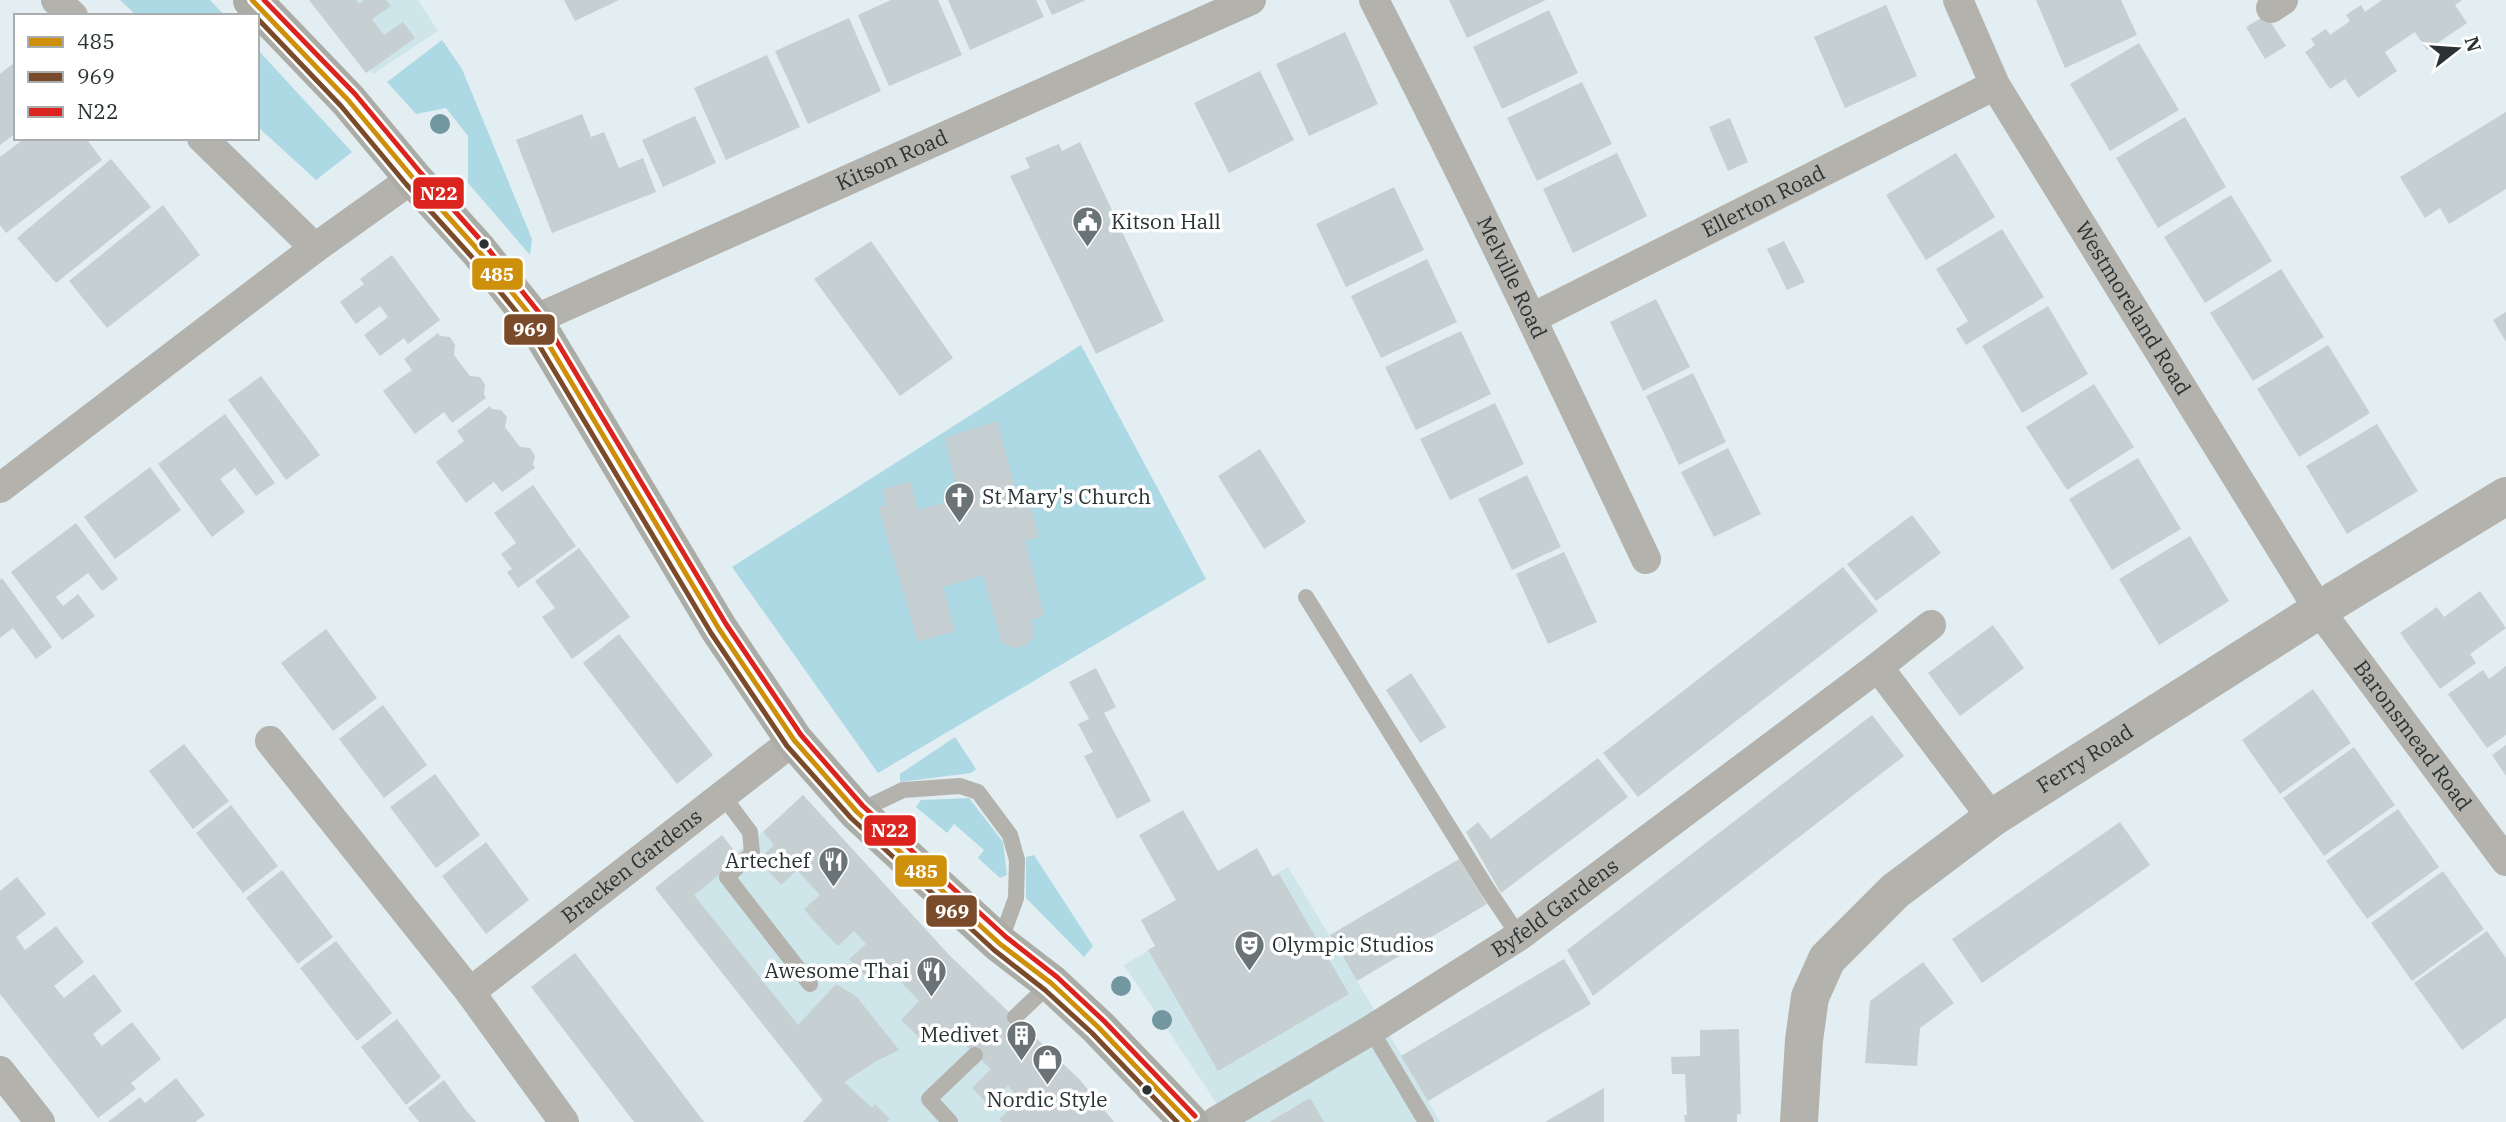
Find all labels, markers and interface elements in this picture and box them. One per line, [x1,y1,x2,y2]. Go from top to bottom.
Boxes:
legend [14,14,259,140]
north arrow [2422,14,2492,84]
text: 485 [77,27,115,55]
text: N [2460,33,2487,55]
text: 969 [77,62,115,90]
text: N22 [77,97,119,125]
street label: Kitson Road [831,122,952,196]
street label: Ellerton Road [1697,158,1830,243]
line badge: N22 [412,176,465,210]
text: N22 [420,181,458,205]
public building icon: Kitson Hall [1071,205,1105,249]
place label: Kitson Hall [1111,207,1221,235]
street label: Melville Road [1471,211,1554,343]
street label: Westmoreland Road [2069,215,2198,400]
unlabelled marker [477,237,491,251]
line badge: 485 [471,257,524,291]
text: 485 [480,262,514,286]
line badge: 969 [503,313,556,346]
text: 969 [513,317,547,341]
church icon: St Mary's Church [942,480,976,524]
place label: St Mary's Church [982,482,1151,510]
street label: Baronsmead Road [2348,654,2479,816]
street label: Ferry Road [2031,717,2138,799]
street label: Bracken Gardens [555,802,707,929]
line badge: N22 [863,814,917,847]
text: N22 [871,818,909,842]
restaurant icon: Artechef [816,844,850,888]
place label: Artechef [725,846,812,874]
street label: Byfeld Gardens [1486,851,1624,963]
line badge: 485 [894,854,948,888]
text: 485 [904,859,938,883]
line badge: 969 [925,894,978,928]
text: 969 [935,899,969,923]
theatre icon: Olympic Studios [1232,928,1266,972]
place label: Olympic Studios [1272,930,1434,958]
restaurant icon: Awesome Thai [915,954,949,998]
place label: Awesome Thai [764,956,909,984]
building icon: Medivet [1005,1018,1039,1062]
place label: Medivet [920,1020,999,1048]
shop icon: Nordic Style [1030,1043,1064,1087]
unlabelled marker [1140,1083,1154,1097]
place label: Nordic Style [986,1085,1108,1113]

